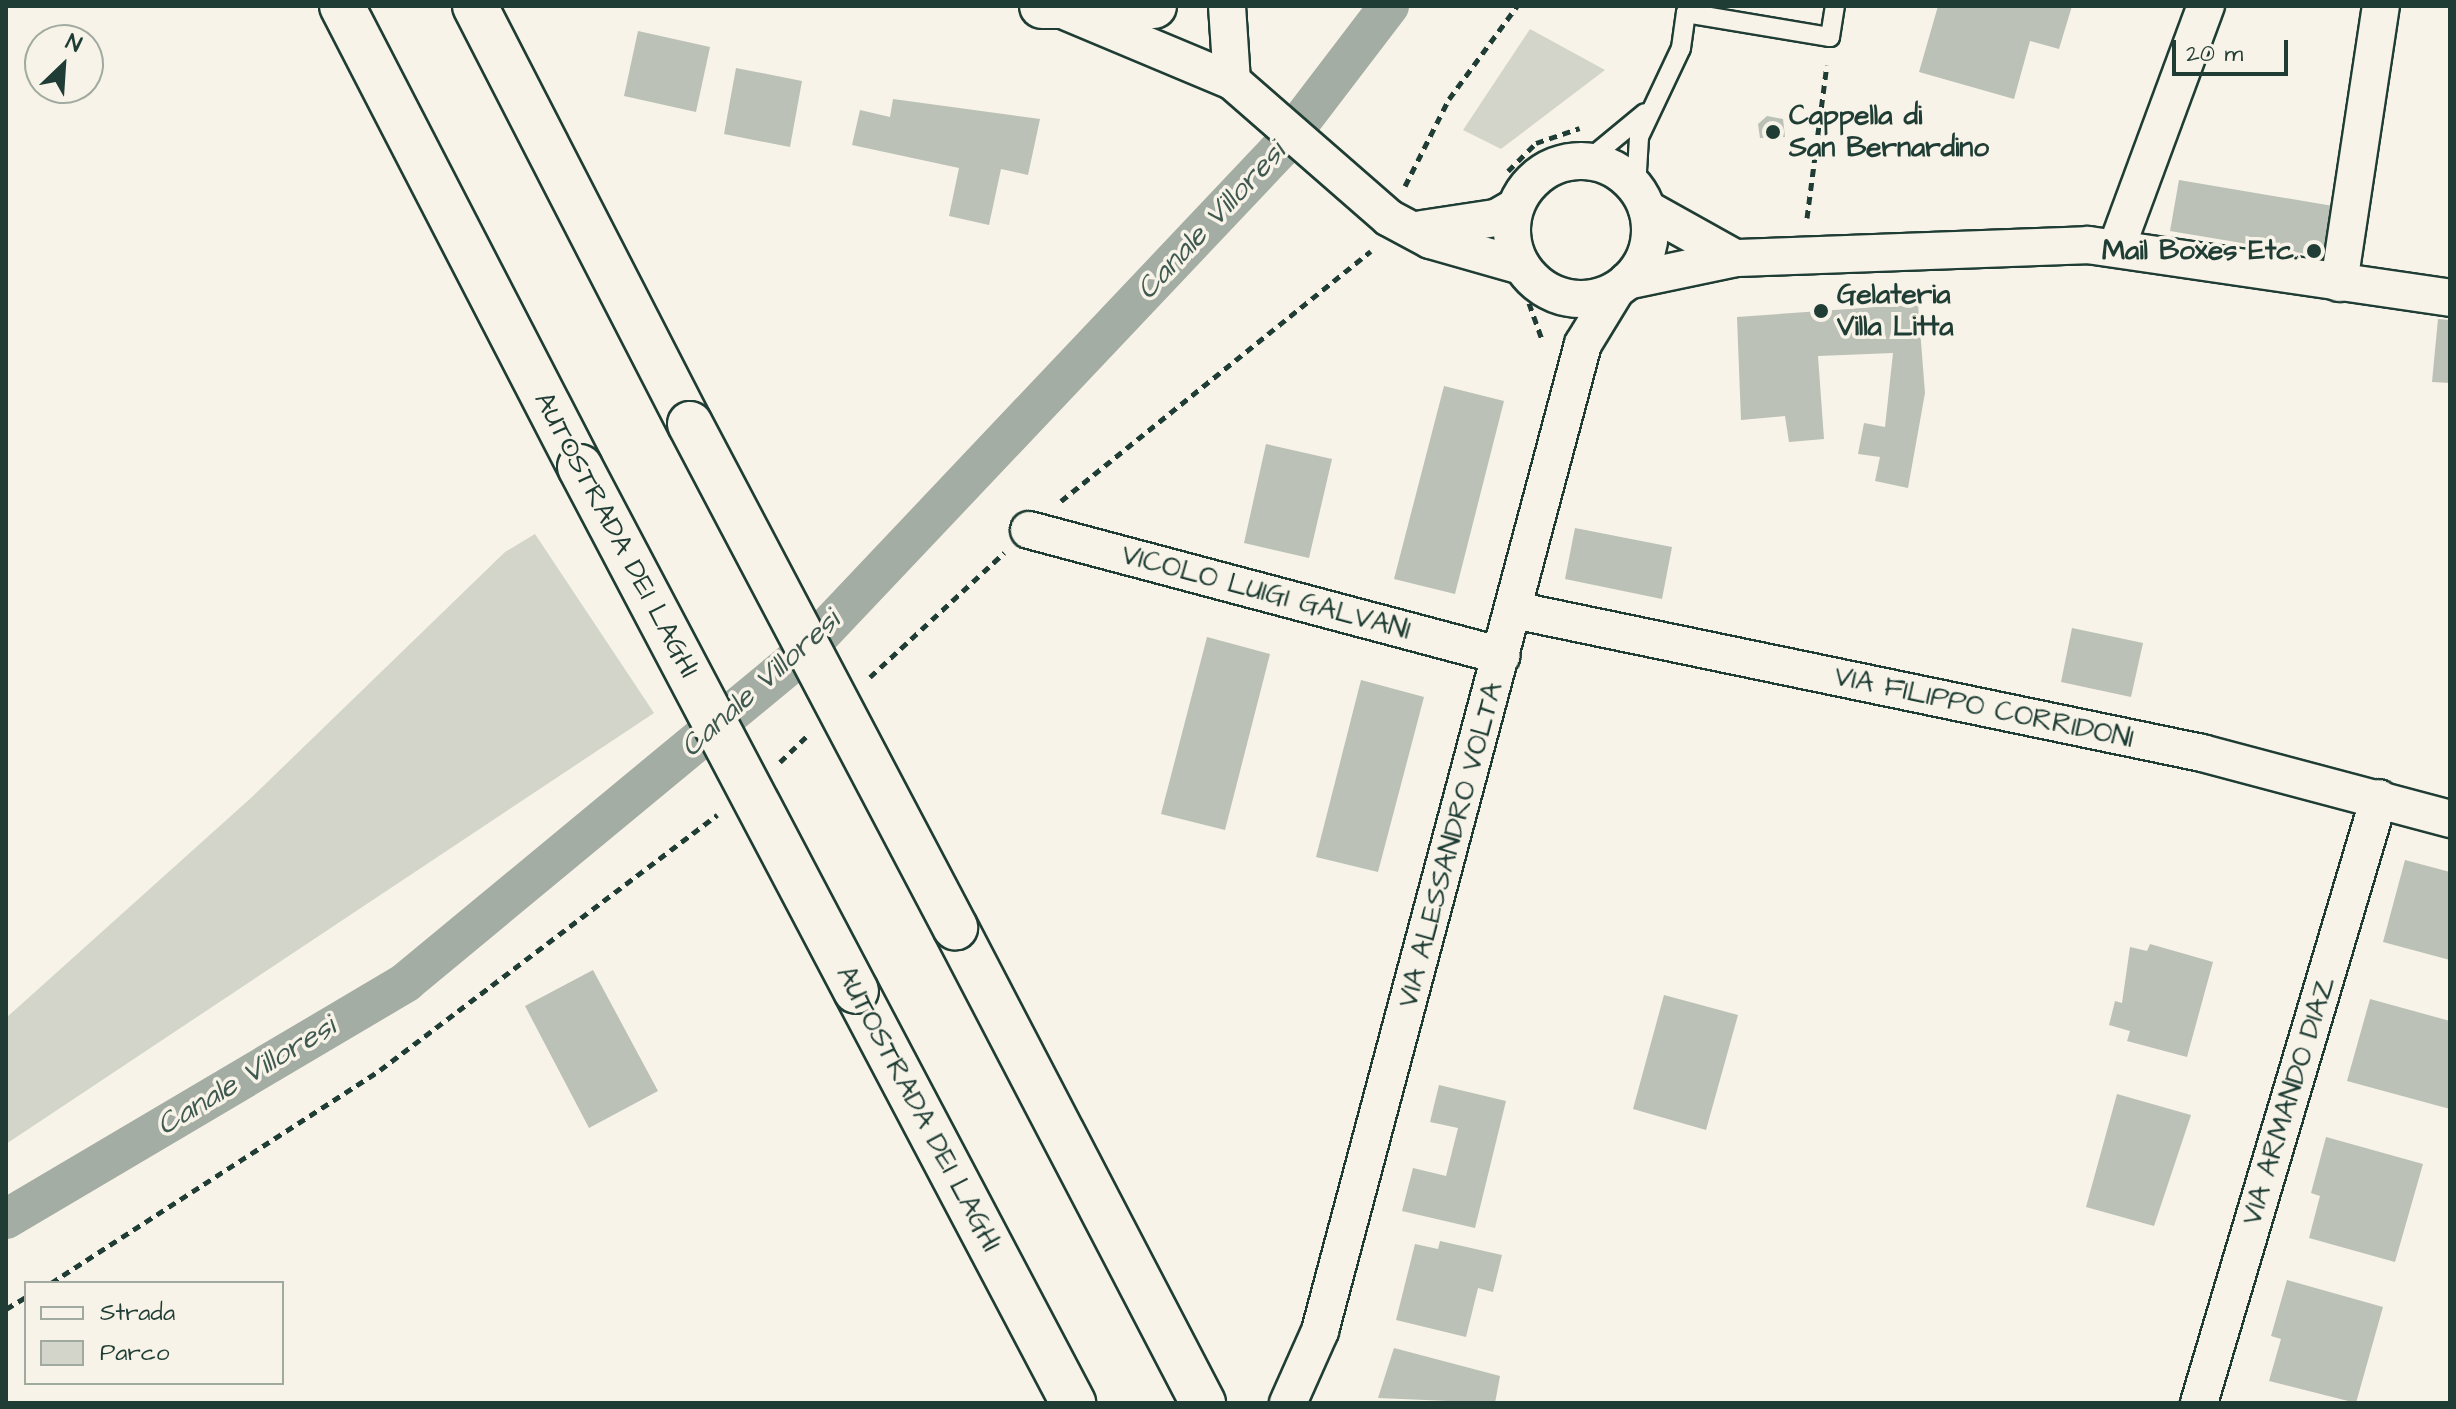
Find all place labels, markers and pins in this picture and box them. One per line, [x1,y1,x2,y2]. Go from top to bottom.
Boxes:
place label: Cappella di San Bernardino [1789,99,1989,165]
marker: Cappella di San Bernardino [1764,123,1782,141]
place label: Mail Boxes Etc. [2102,234,2298,268]
marker: Mail Boxes Etc. [2305,242,2323,260]
place label: Gelateria Villa Litta [1837,278,1954,344]
marker: Gelateria Villa Litta [1812,302,1830,320]

